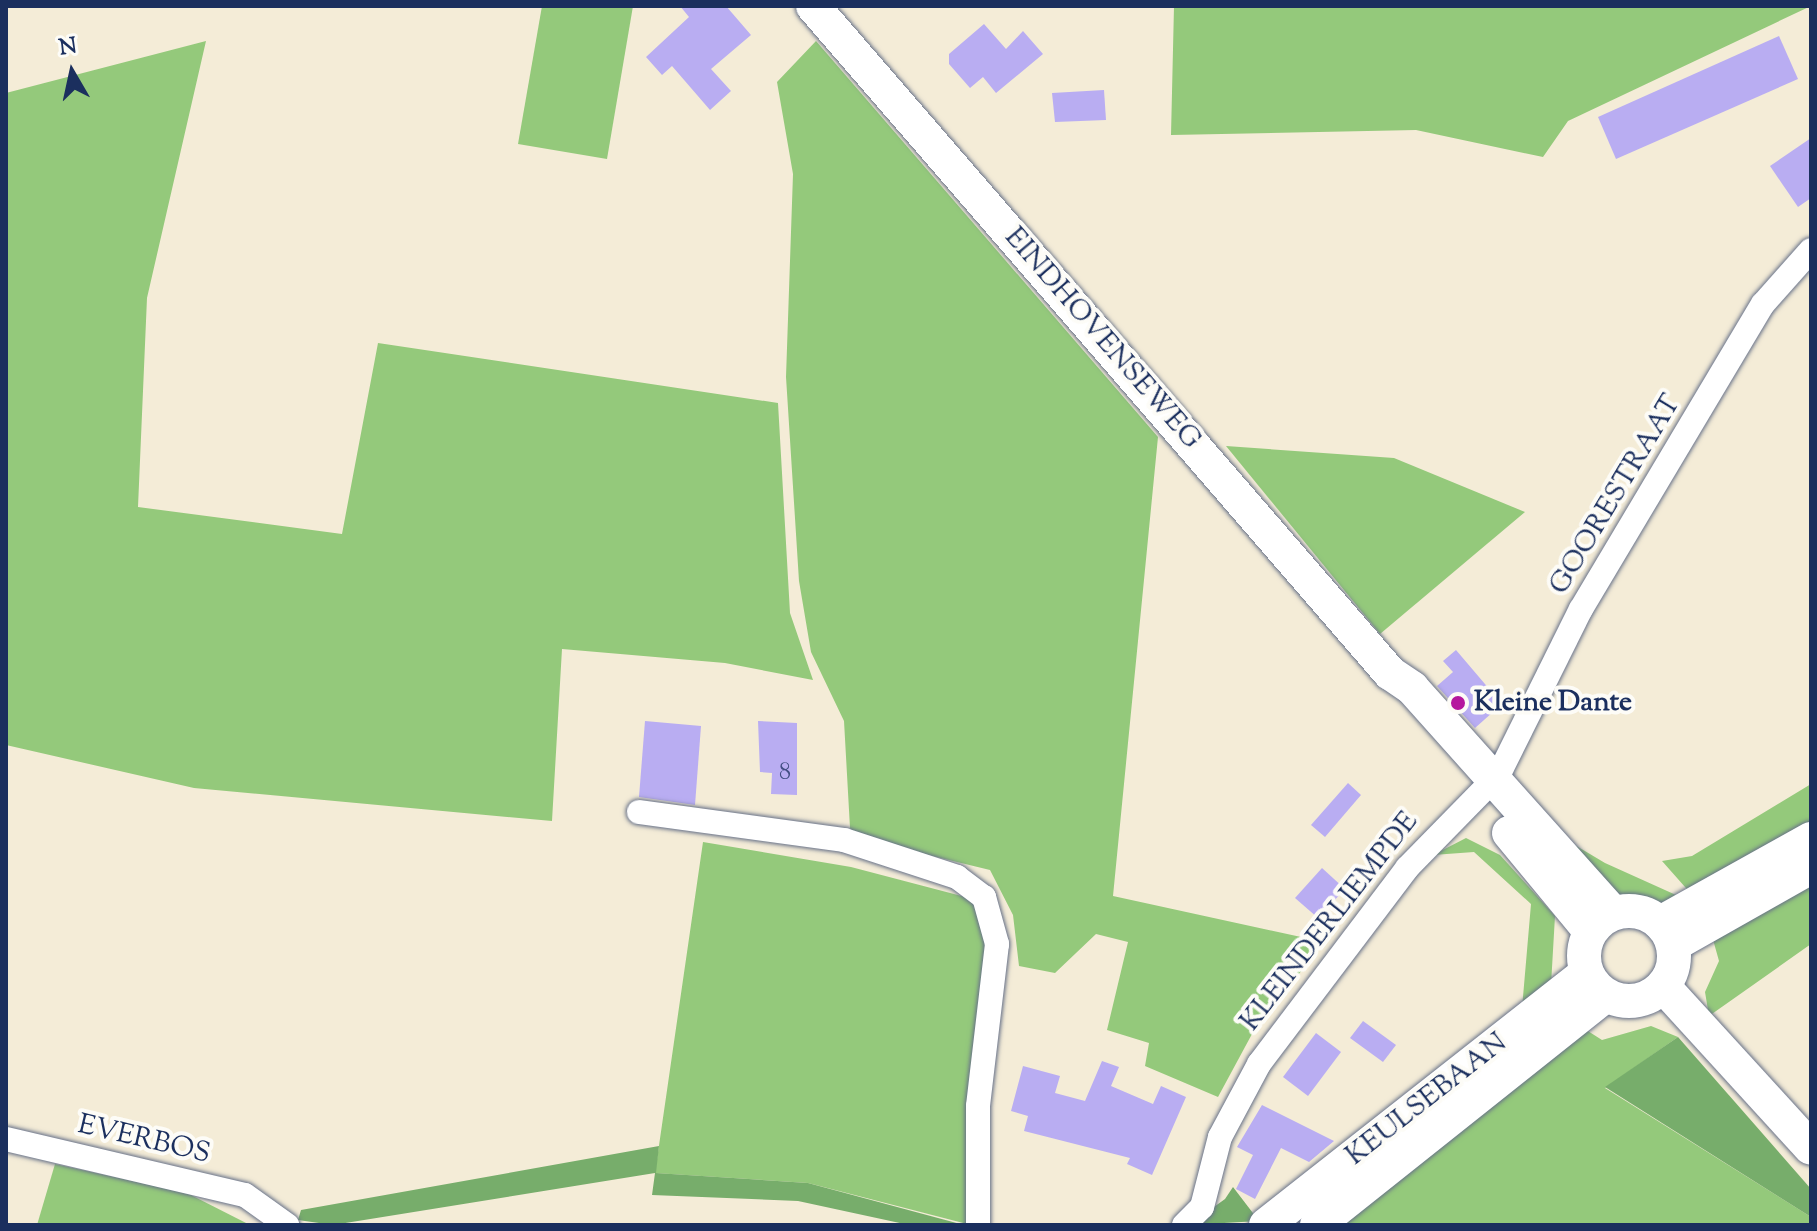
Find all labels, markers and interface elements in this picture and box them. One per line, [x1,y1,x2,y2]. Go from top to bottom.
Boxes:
text: N [57,31,79,65]
north arrow [32,32,112,112]
street label: EINDHOVENSEWEG [997,221,1207,457]
street label: GOORESTRAAT [1543,389,1689,601]
place label: Kleine Dante [1474,686,1632,720]
marker: Kleine Dante [1449,694,1467,712]
house number: 8 [779,760,791,788]
street label: KLEINDERLIEMPDE [1234,806,1426,1038]
street label: KEULSEBAAN [1340,1027,1514,1173]
street label: EVERBOS [75,1108,213,1172]

